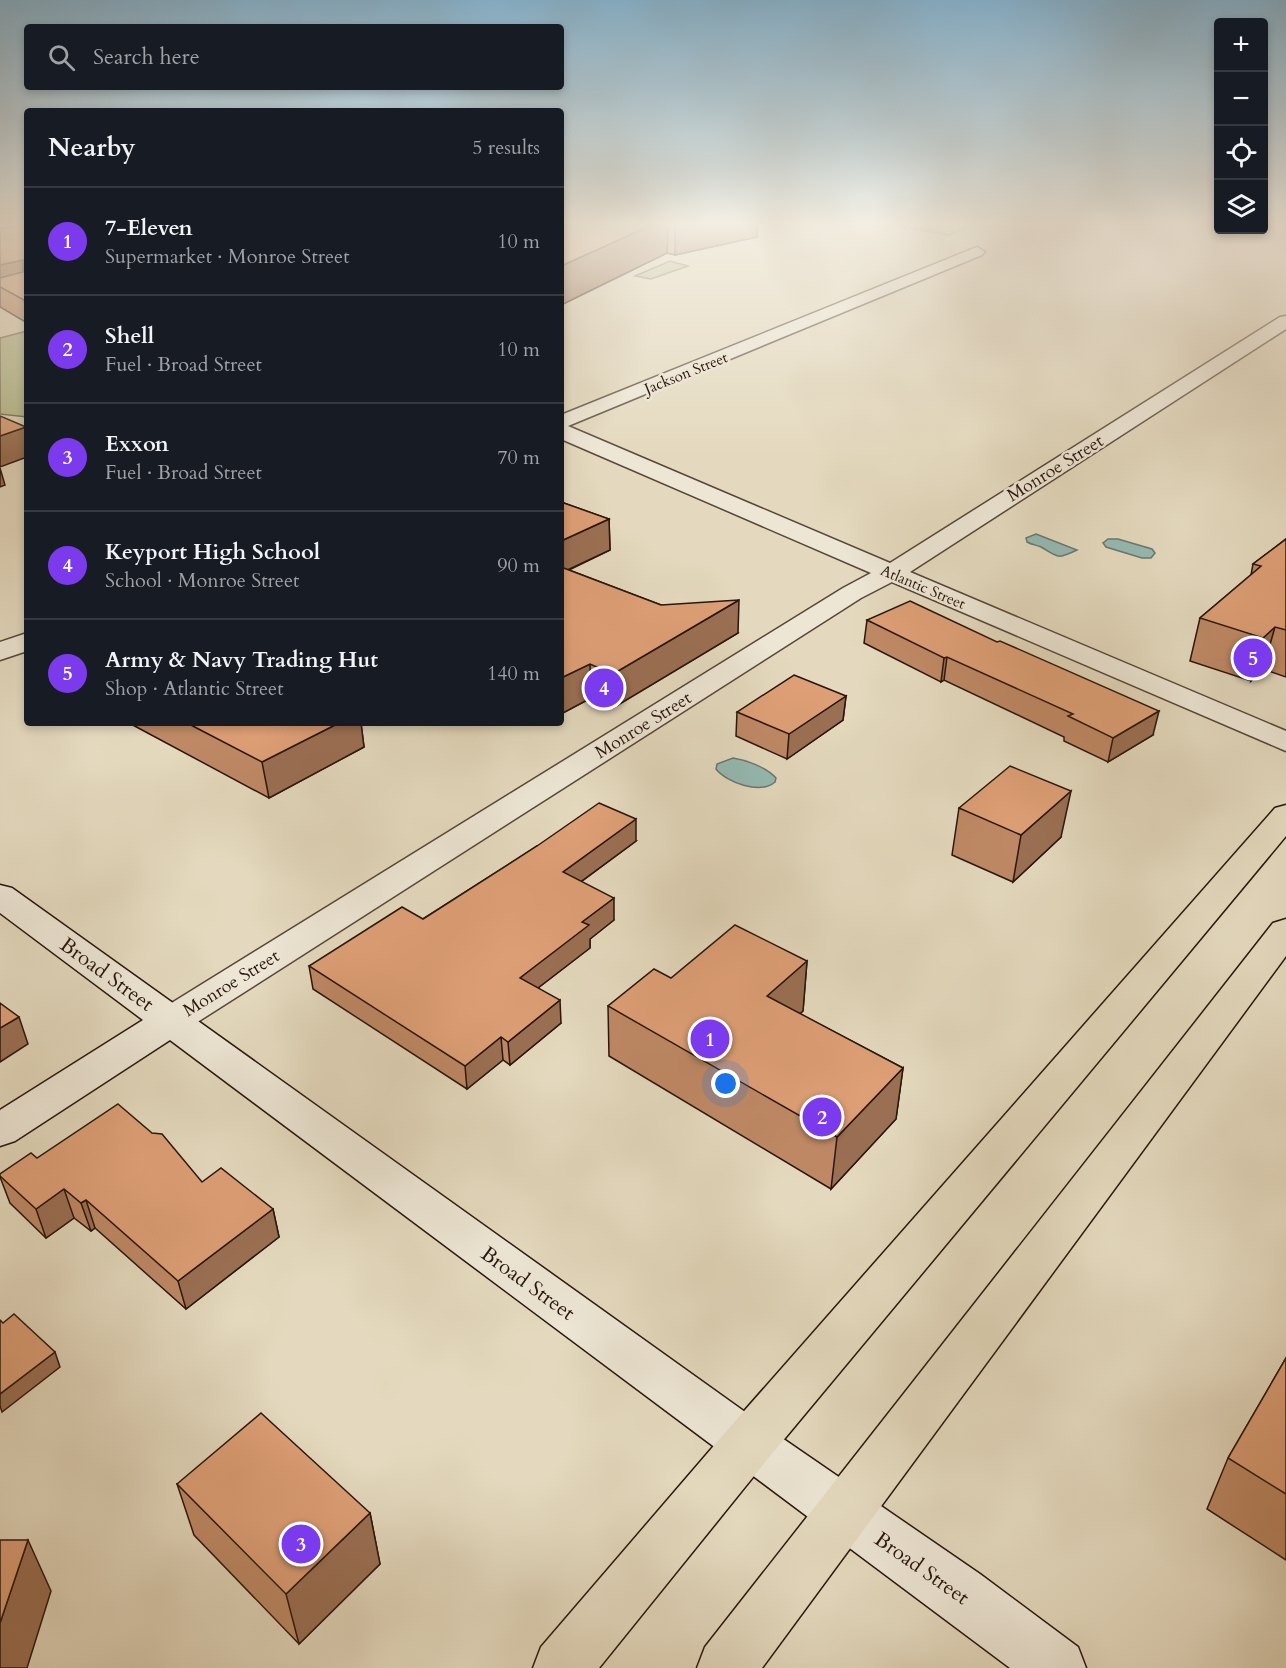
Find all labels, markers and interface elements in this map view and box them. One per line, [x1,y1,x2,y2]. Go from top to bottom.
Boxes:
map controls [1214,18,1268,234]
button: + [1214,18,1268,72]
search box [24,24,564,90]
icon: search [45,41,78,74]
text: Search here [93,42,200,72]
button: − [1214,72,1268,126]
button: locate [1214,126,1268,180]
text: Nearby [48,130,136,165]
text: 5 results [472,134,540,161]
button: layers [1214,180,1268,234]
text: 7-Eleven [105,213,193,243]
text: 1 [62,228,73,255]
text: 10 m [497,228,540,255]
text: Supermarket · Monroe Street [105,243,349,270]
text: Shell [105,321,154,351]
text: 2 [62,336,73,363]
text: 10 m [497,336,540,363]
street label: Jackson Street [640,347,731,400]
text: Fuel · Broad Street [105,351,262,378]
text: Exxon [105,429,169,459]
street label: Monroe Street [1002,429,1109,508]
text: 3 [62,444,73,471]
text: 70 m [497,444,540,471]
text: Fuel · Broad Street [105,459,262,486]
text: Keyport High School [105,537,320,567]
text: 4 [62,552,73,579]
text: 90 m [497,552,540,579]
street label: Atlantic Street [878,560,969,614]
text: School · Monroe Street [105,567,299,594]
pin: 5 [1234,636,1272,680]
text: Army & Navy Trading Hut [105,645,378,675]
text: 5 [62,660,73,687]
text: 140 m [487,660,540,687]
pin: 4 [584,666,624,710]
text: Shop · Atlantic Street [105,675,283,702]
street label: Monroe Street [590,686,697,765]
street label: Broad Street [54,930,160,1019]
street label: Monroe Street [178,944,285,1023]
pin: 1 [690,1016,730,1062]
your location [711,1069,740,1098]
pin: 2 [802,1094,842,1140]
street label: Broad Street [475,1239,581,1328]
pin: 3 [282,1522,320,1566]
street label: Broad Street [868,1525,975,1612]

